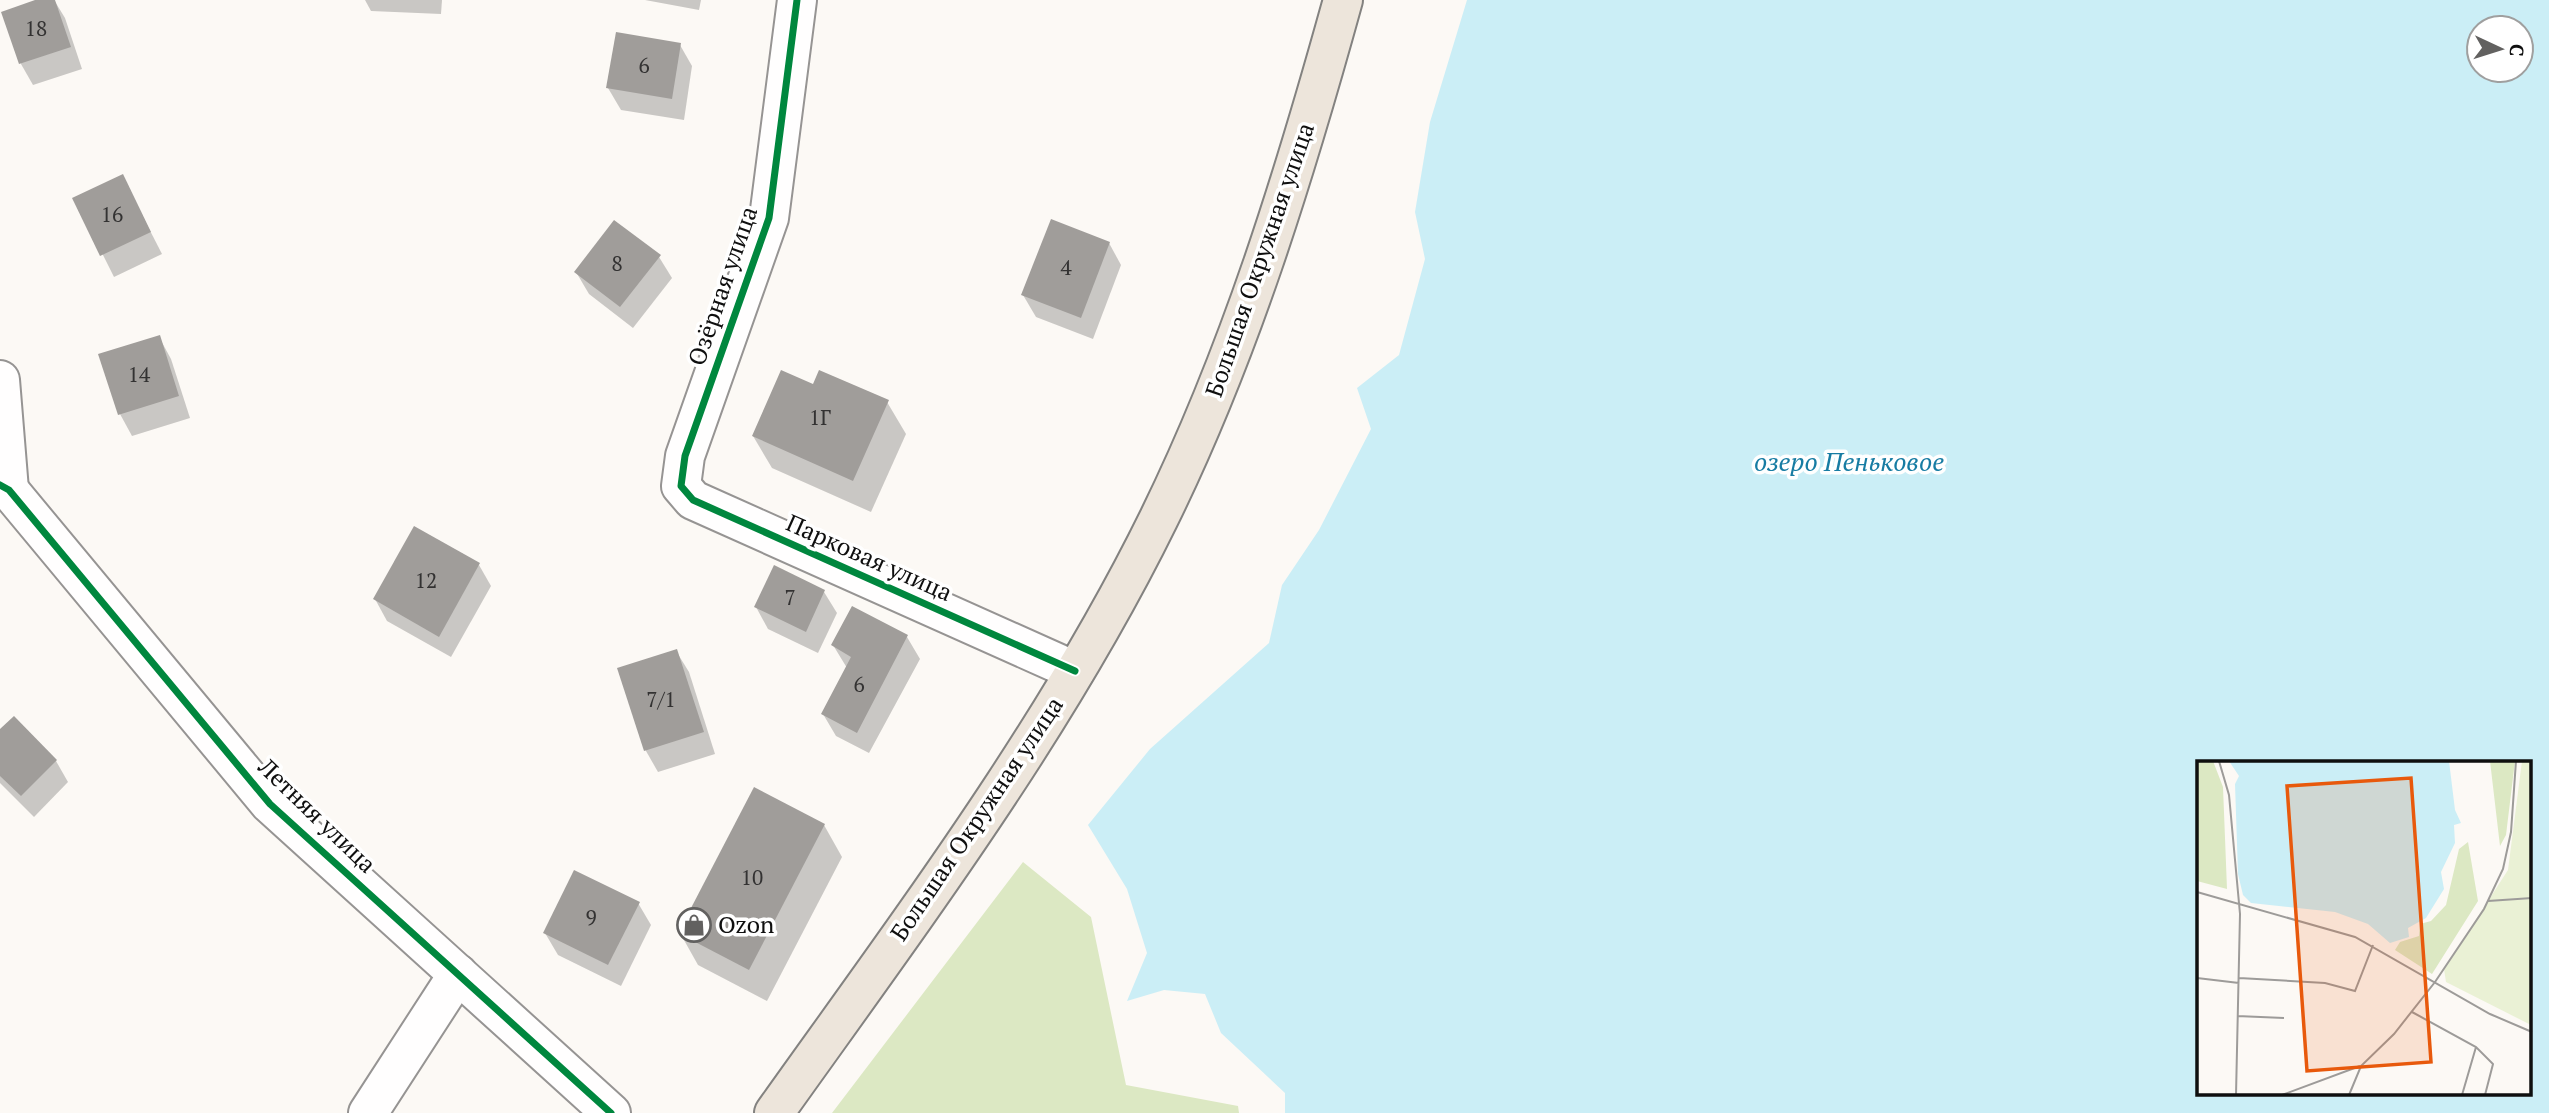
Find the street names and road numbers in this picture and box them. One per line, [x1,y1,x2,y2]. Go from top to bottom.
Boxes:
street label: Большая Окружная улица [1197,118,1321,401]
street label: Озёрная улица [680,202,764,370]
street label: Парковая улица [781,506,957,608]
street label: Большая Окружная улица [882,690,1070,947]
street label: Летняя улица [251,750,383,880]

